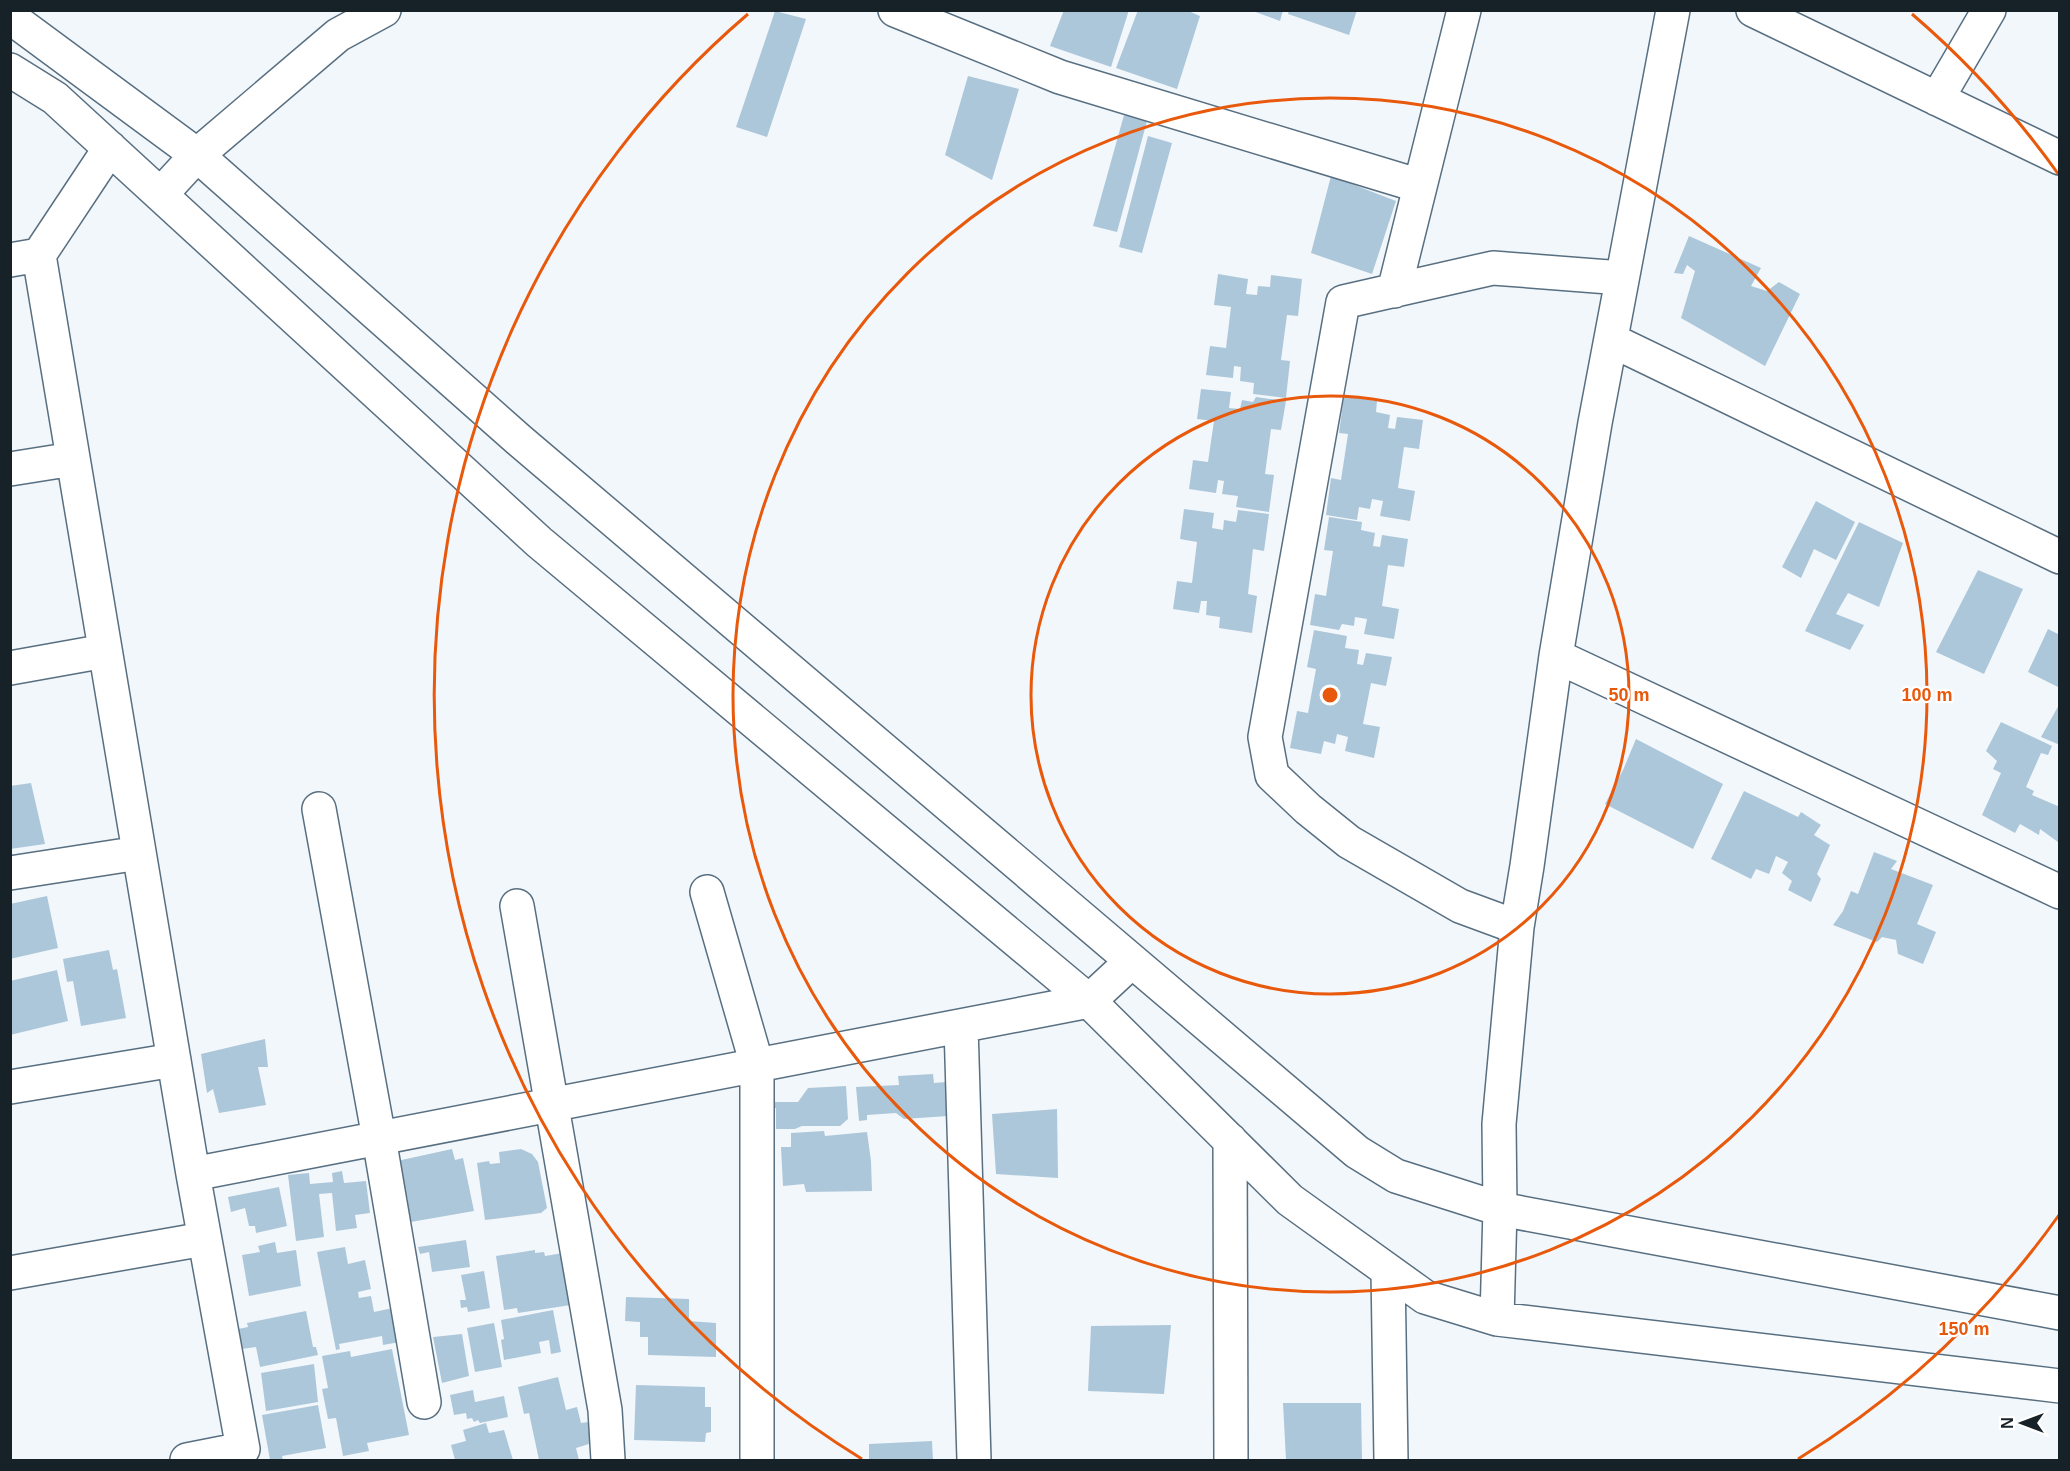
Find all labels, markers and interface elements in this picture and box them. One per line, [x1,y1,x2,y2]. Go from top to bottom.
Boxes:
centre of rings [1320,685,1340,705]
text: 50 m [1608,685,1650,705]
text: 100 m [1901,685,1953,705]
text: 150 m [1938,1319,1990,1339]
north arrow [1992,1393,2052,1453]
text: N [1999,1417,2016,1429]

